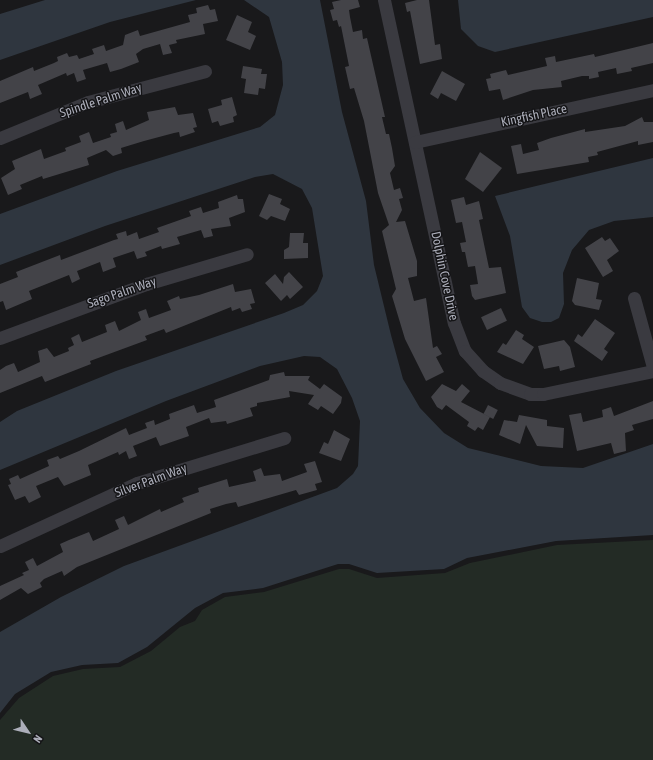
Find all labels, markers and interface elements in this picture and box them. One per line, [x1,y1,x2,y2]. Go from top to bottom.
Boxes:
street label: Spindle Palm Way [58,80,144,122]
street label: Kingfish Place [500,101,568,131]
street label: Dolphin Cove Drive [427,230,461,322]
street label: Sago Palm Way [85,274,159,312]
street label: Silver Palm Way [113,461,189,501]
north arrow [8,712,48,752]
text: N [31,733,45,745]

